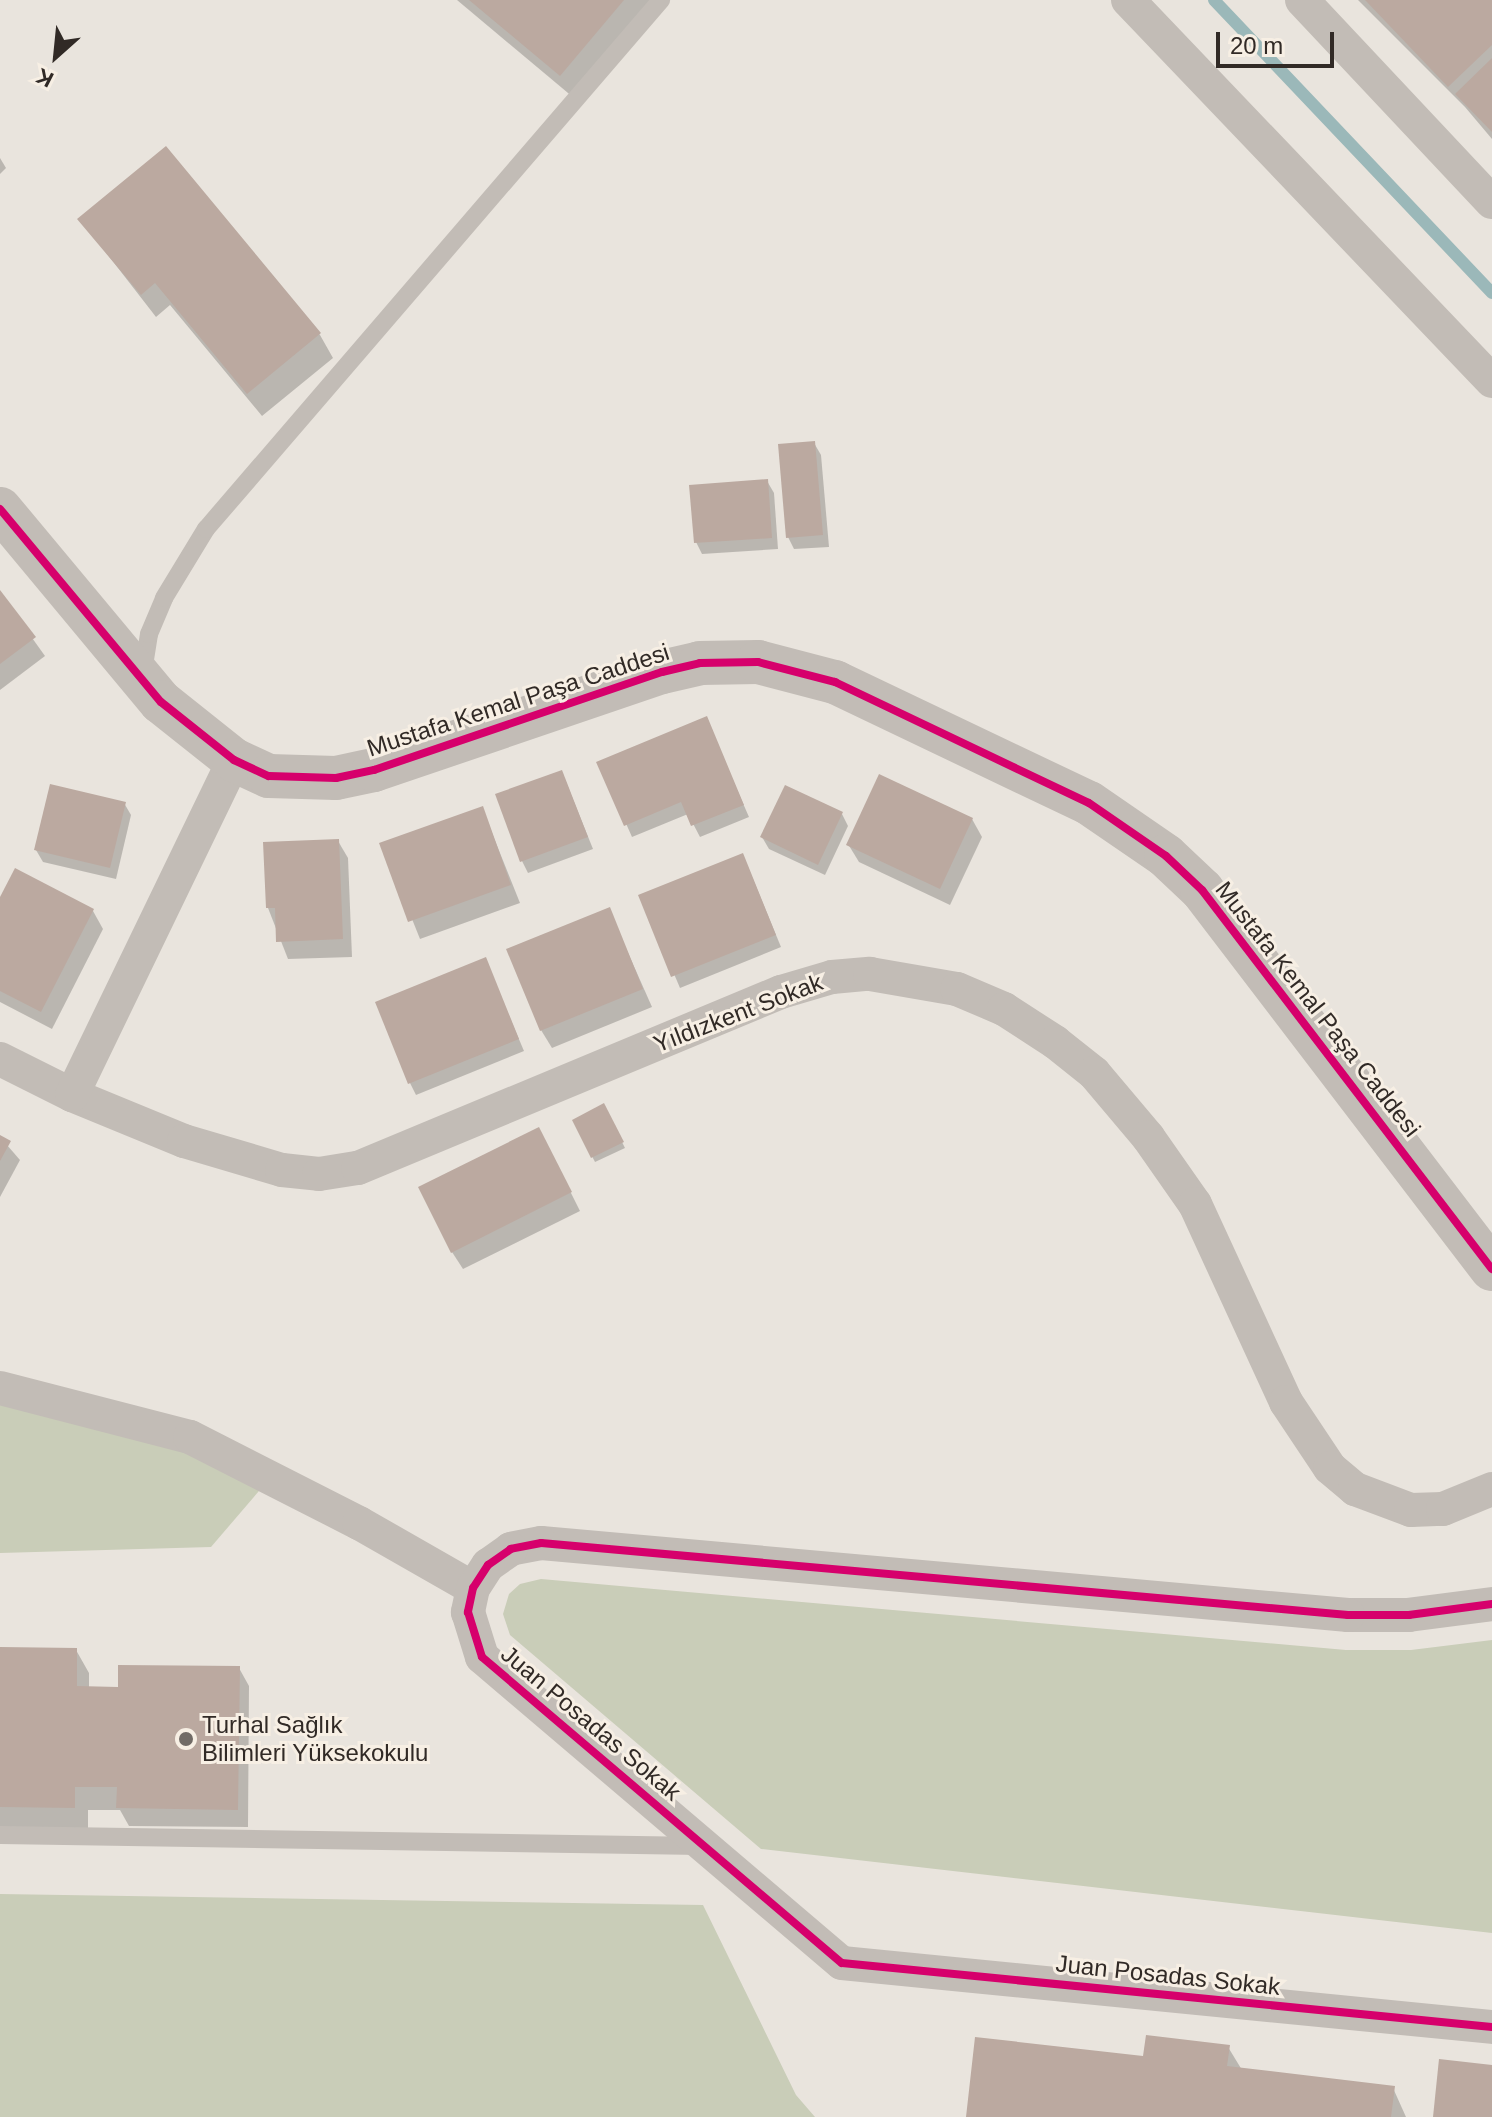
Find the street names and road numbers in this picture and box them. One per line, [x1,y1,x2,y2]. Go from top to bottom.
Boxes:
street label: Mustafa Kemal Paşa Caddesi [363,637,673,763]
street label: Mustafa Kemal Paşa Caddesi [1209,876,1427,1142]
street label: Yıldızkent Sokak [649,968,827,1058]
street label: Juan Posadas Sokak [495,1640,687,1806]
street label: Juan Posadas Sokak [1054,1949,1282,2001]

